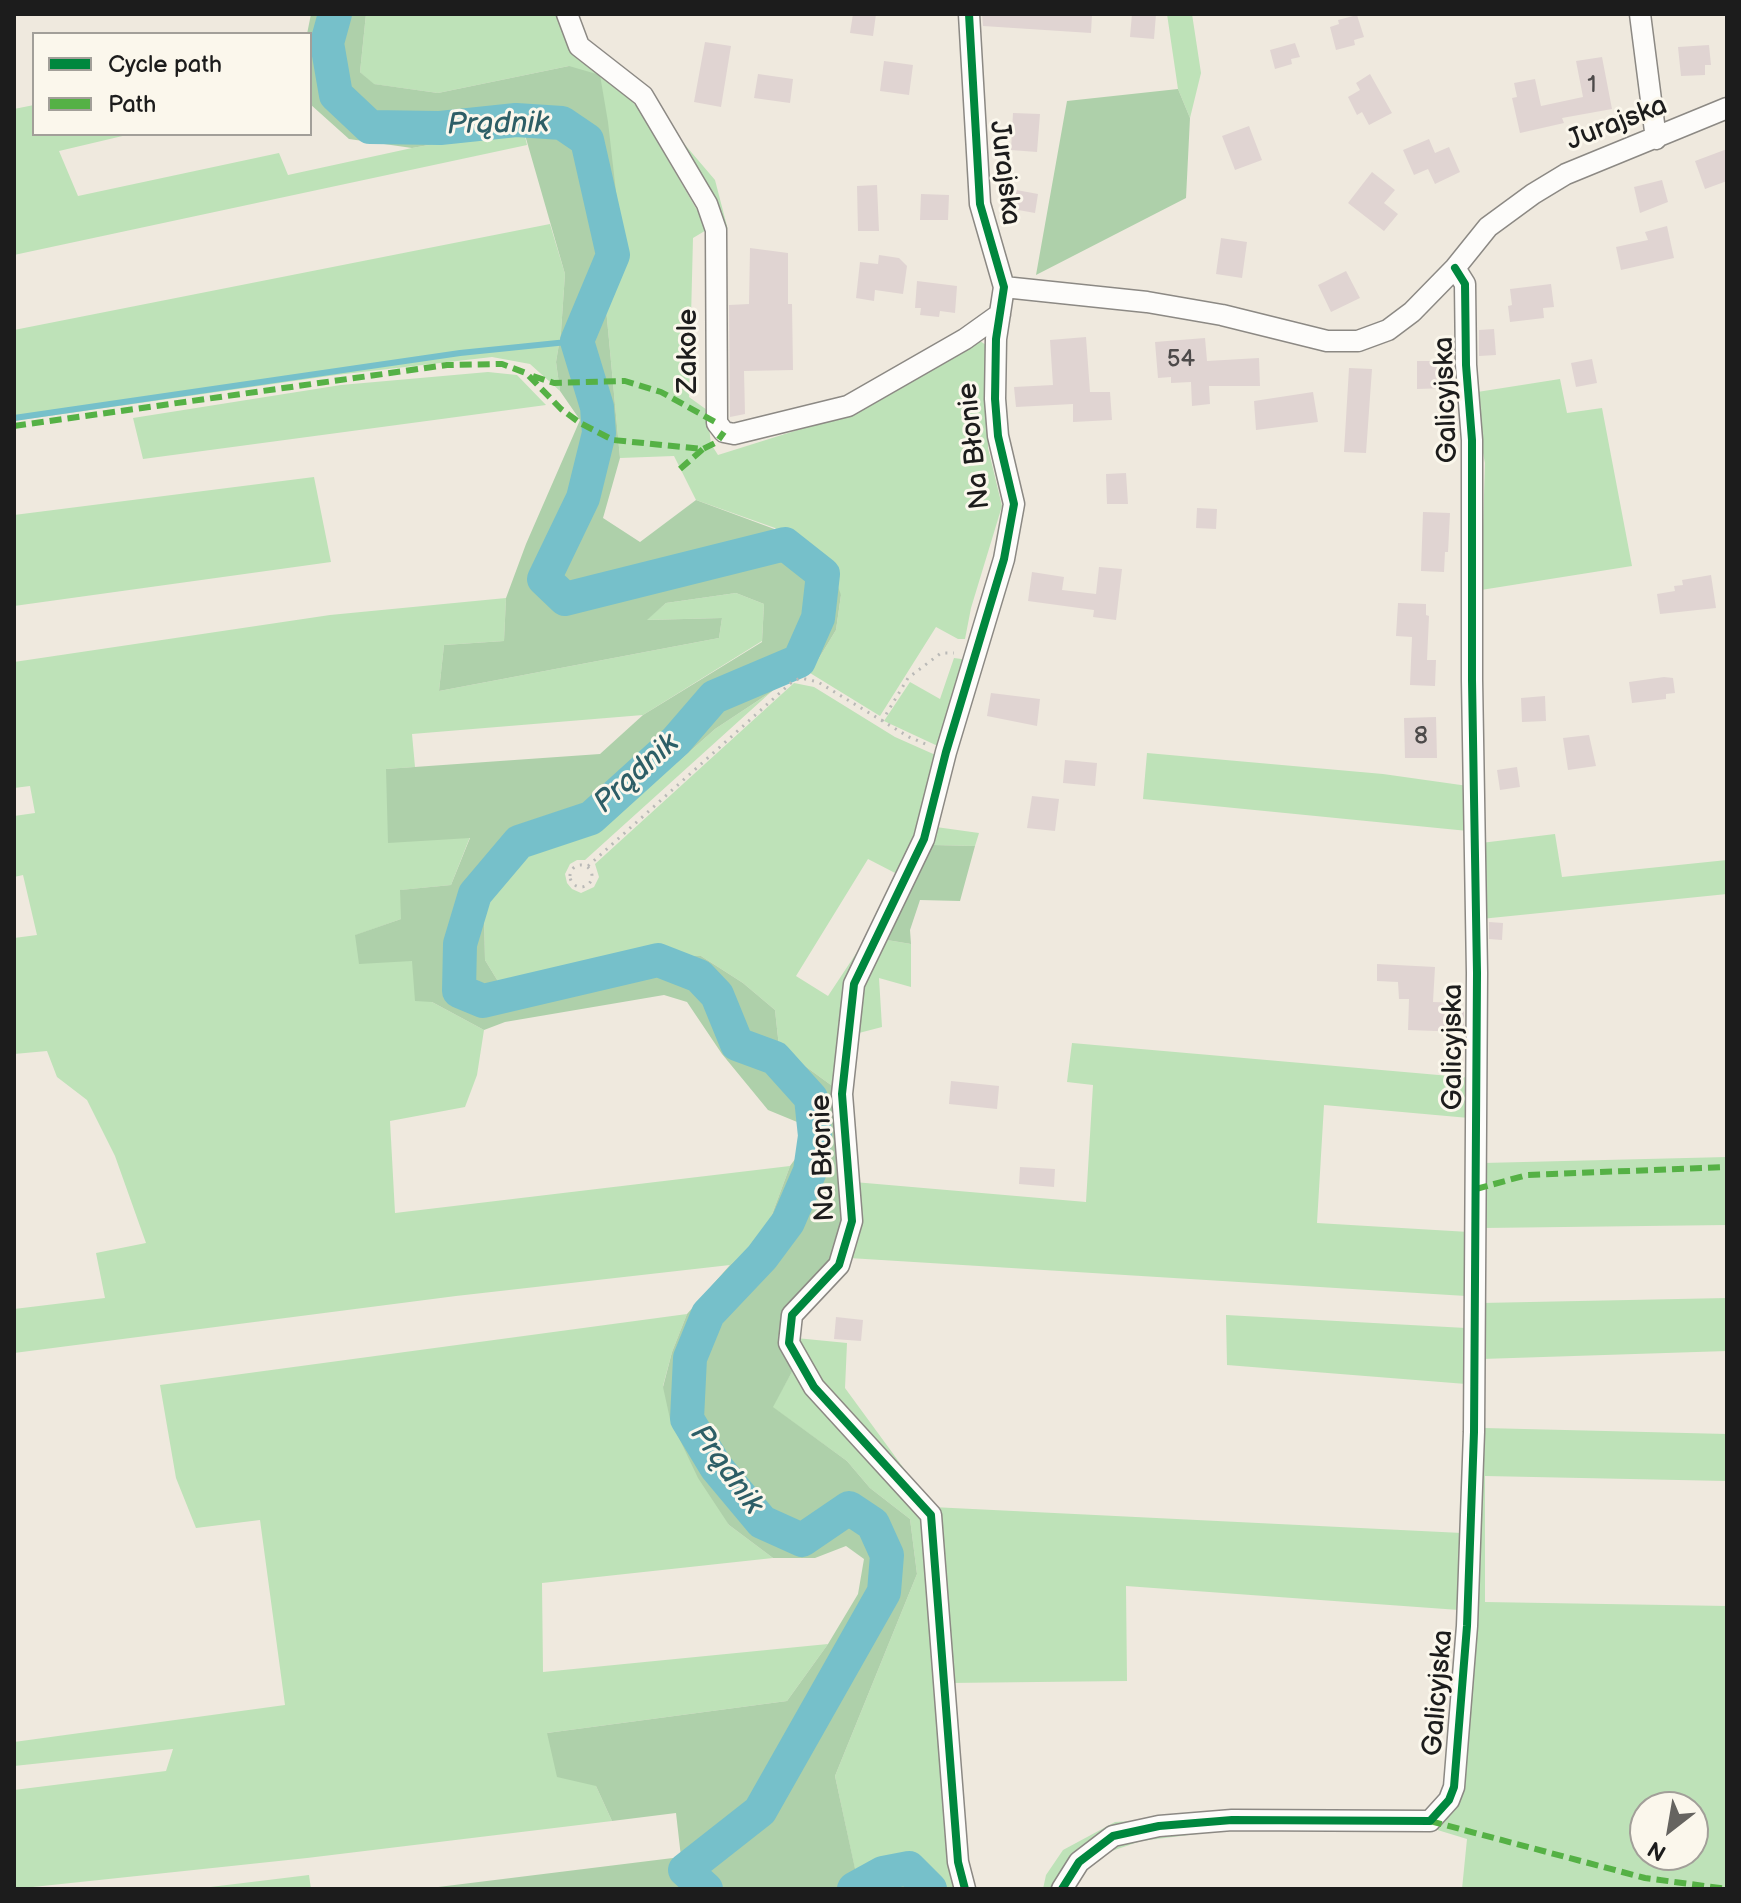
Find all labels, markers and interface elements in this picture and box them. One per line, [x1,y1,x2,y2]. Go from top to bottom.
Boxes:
legend [32,32,312,136]
text: Cycle path [108,50,222,79]
house number: 1 [1587,72,1597,100]
street label: Jurajska [1562,89,1672,159]
text: Path [108,90,156,119]
water label: Prądnik [447,106,549,144]
street label: Jurajska [981,119,1027,227]
street label: Zakole [672,309,706,393]
street label: Galicyjska [1428,336,1466,464]
house number: 54 [1167,346,1195,374]
street label: Na Błonie [952,381,998,511]
house number: 8 [1414,723,1428,751]
water label: Prądnik [587,727,687,821]
street label: Galicyjska [1437,984,1471,1110]
street label: Na Błonie [805,1094,843,1222]
water label: Prądnik [682,1418,770,1522]
street label: Galicyjska [1417,1628,1461,1758]
north arrow [1629,1791,1709,1871]
text: N [1643,1834,1671,1866]

